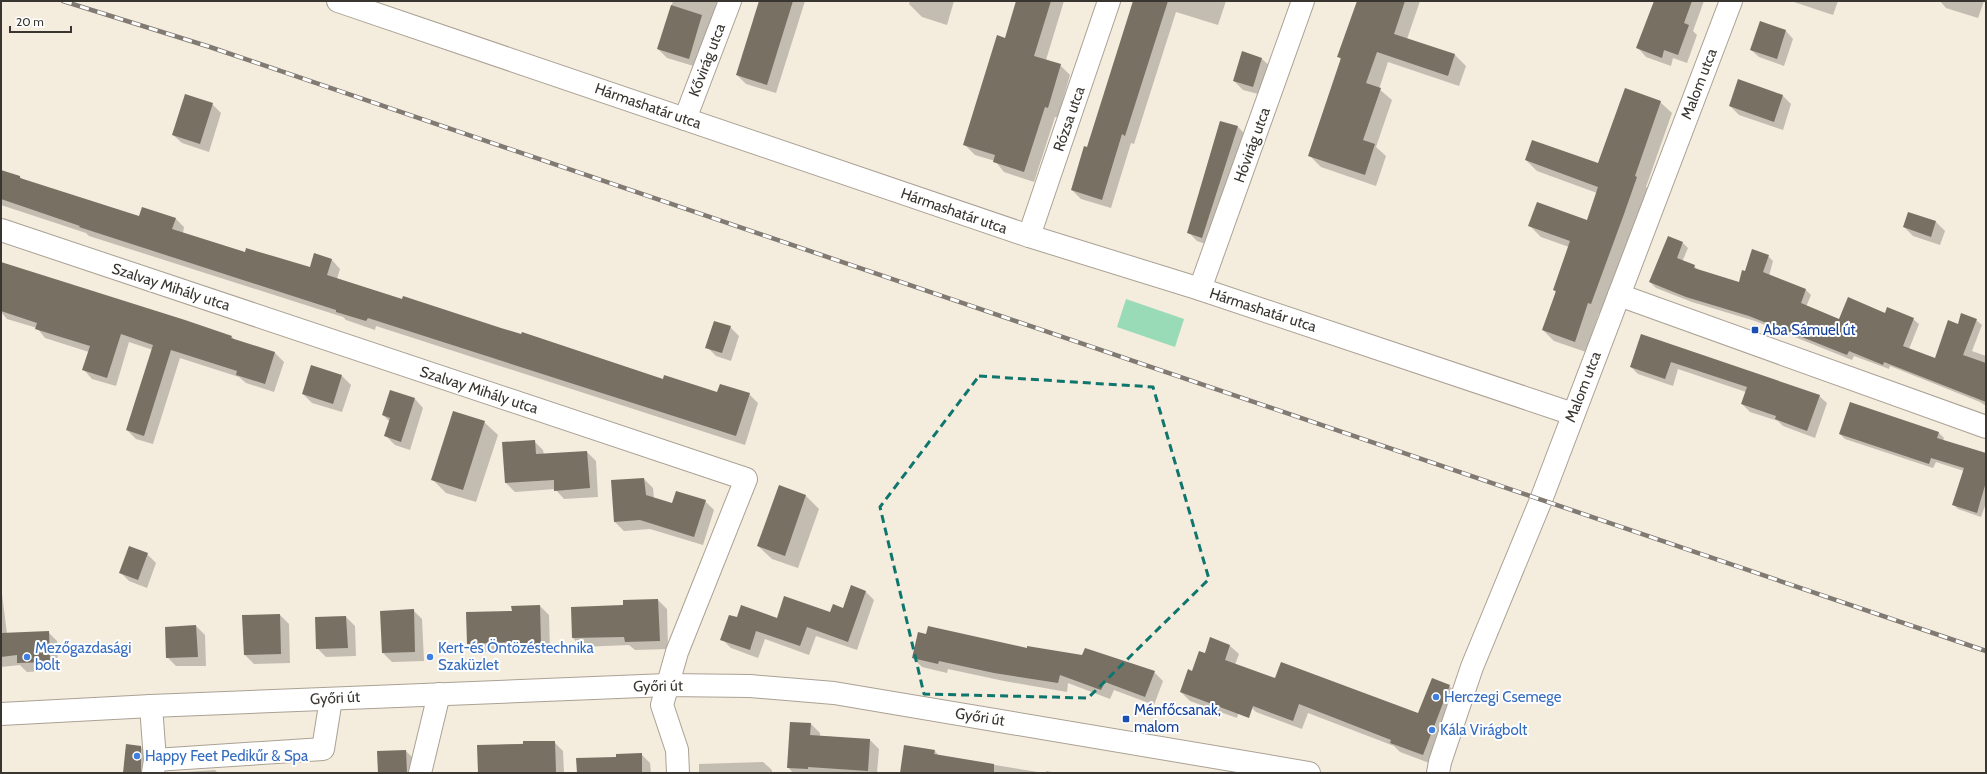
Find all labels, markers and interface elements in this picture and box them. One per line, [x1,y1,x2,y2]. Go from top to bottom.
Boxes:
scale bar [10,8,71,34]
text: 20 m [16,14,44,29]
street label: Kővirág utca [685,20,729,99]
street label: Malom utca [1677,45,1721,122]
street label: Hármashatár utca [592,79,704,133]
street label: Rózsa utca [1049,83,1089,154]
street label: Hóvirág utca [1230,104,1274,185]
street label: Hármashatár utca [898,184,1010,238]
street label: Szalvay Mihály utca [110,259,233,315]
street label: Hármashatár utca [1207,284,1319,336]
place label: Aba Sámuel út [1763,321,1856,339]
marker: Aba Sámuel út [1750,325,1760,335]
street label: Malom utca [1561,348,1605,425]
street label: Szalvay Mihály utca [418,362,541,418]
place label: Mezőgazdasági bolt [35,639,131,674]
place label: Kert-és Öntözéstechnika Szaküzlet [438,639,594,674]
marker: Mezőgazdasági bolt [22,652,32,662]
marker: Kert-és Öntözéstechnika Szaküzlet [425,652,435,662]
street label: Győri út [633,677,683,695]
street label: Győri út [310,688,360,708]
place label: Herczegi Csemege [1444,688,1562,706]
marker: Herczegi Csemege [1431,692,1441,702]
place label: Ménfőcsanak, malom [1134,701,1221,736]
street label: Győri út [954,704,1006,730]
marker: Ménfőcsanak, malom [1121,714,1131,724]
place label: Kála Virágbolt [1440,721,1527,739]
marker: Kála Virágbolt [1427,725,1437,735]
place label: Happy Feet Pedikűr & Spa [145,747,309,765]
marker: Happy Feet Pedikűr & Spa [132,751,142,761]

